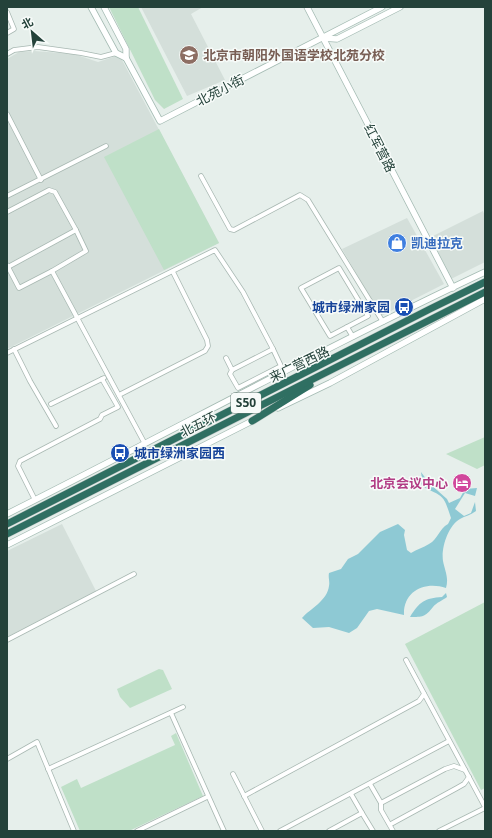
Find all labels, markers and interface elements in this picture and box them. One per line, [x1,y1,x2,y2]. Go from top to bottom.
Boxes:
north arrow [12,12,52,52]
text: 北 [19,14,35,32]
school or university icon: 北京市朝阳外国语学校北苑分校 [178,44,200,66]
place label: 北京市朝阳外国语学校北苑分校 [203,46,385,64]
street label: 北苑小街 [193,70,247,110]
street label: 红军营路 [360,121,400,175]
shop icon: 凯迪拉克 [386,232,408,254]
place label: 凯迪拉克 [411,234,463,252]
bus stop icon: 城市绿洲家园 [393,296,415,318]
place label: 城市绿洲家园 [312,298,390,316]
street label: 来广营西路 [266,342,332,386]
road number: S50 [231,393,261,413]
street label: 北五环 [177,407,219,441]
bus stop icon: 城市绿洲家园西 [109,442,131,464]
place label: 城市绿洲家园西 [134,444,225,462]
hotel icon: 北京会议中心 [451,472,473,494]
place label: 北京会议中心 [370,474,448,492]

